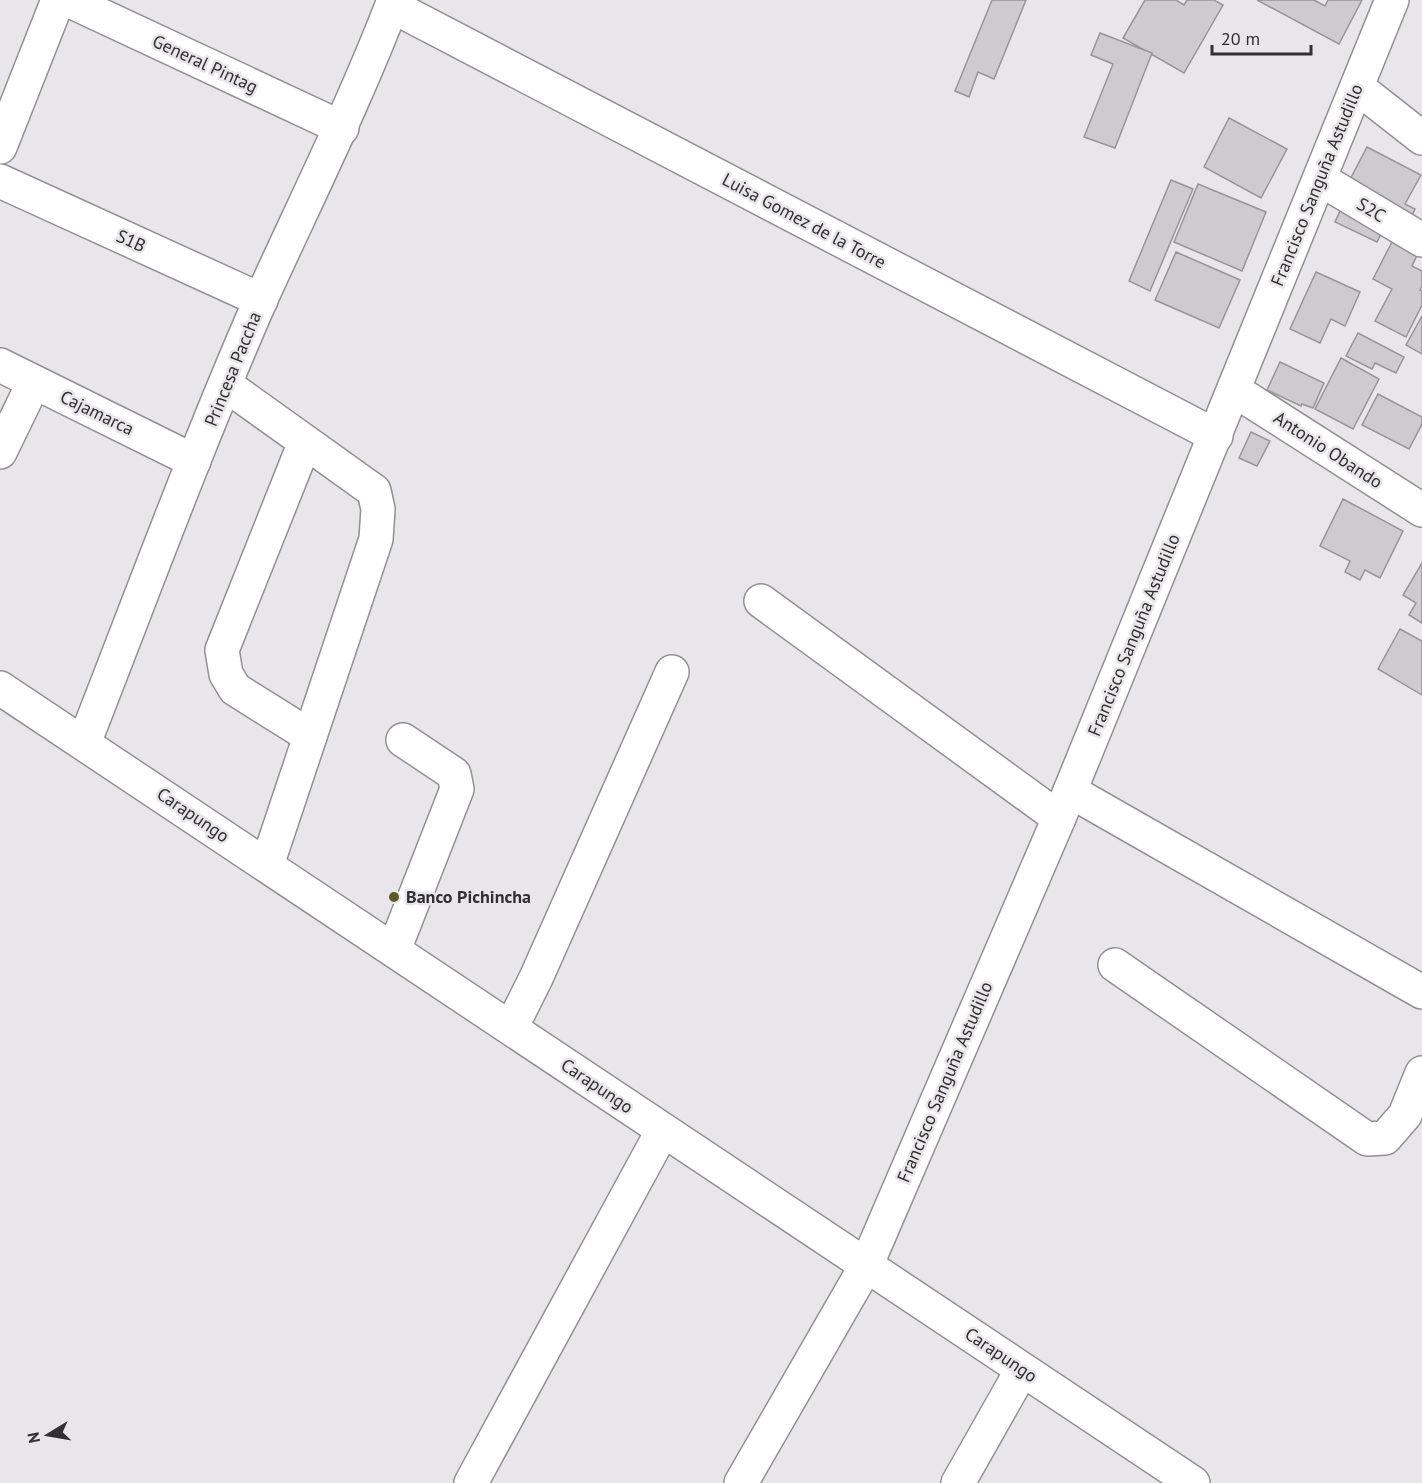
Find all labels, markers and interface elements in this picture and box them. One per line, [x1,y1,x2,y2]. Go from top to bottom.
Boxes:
scale bar [1212,18,1311,56]
text: 20 m [1221,27,1260,50]
street label: General Pintag [149,29,262,98]
street label: Francisco Sanguña Astudillo [1265,80,1368,289]
street label: Luisa Gomez de la Torre [718,168,890,273]
street label: S2C [1353,192,1390,227]
street label: S1B [113,224,150,257]
street label: Princesa Paccha [199,308,266,429]
street label: Cajamarca [57,385,138,440]
street label: Antonio Obando [1270,406,1387,493]
street label: Francisco Sanguña Astudillo [1082,530,1185,739]
street label: Carapungo [153,782,234,847]
place label: Banco Pichincha [406,885,531,908]
marker: Banco Pichincha [387,890,401,904]
street label: Francisco Sanguña Astudillo [892,978,997,1186]
street label: Carapungo [557,1053,638,1118]
street label: Carapungo [961,1322,1042,1387]
north arrow [18,1405,78,1465]
text: N [22,1431,44,1445]

